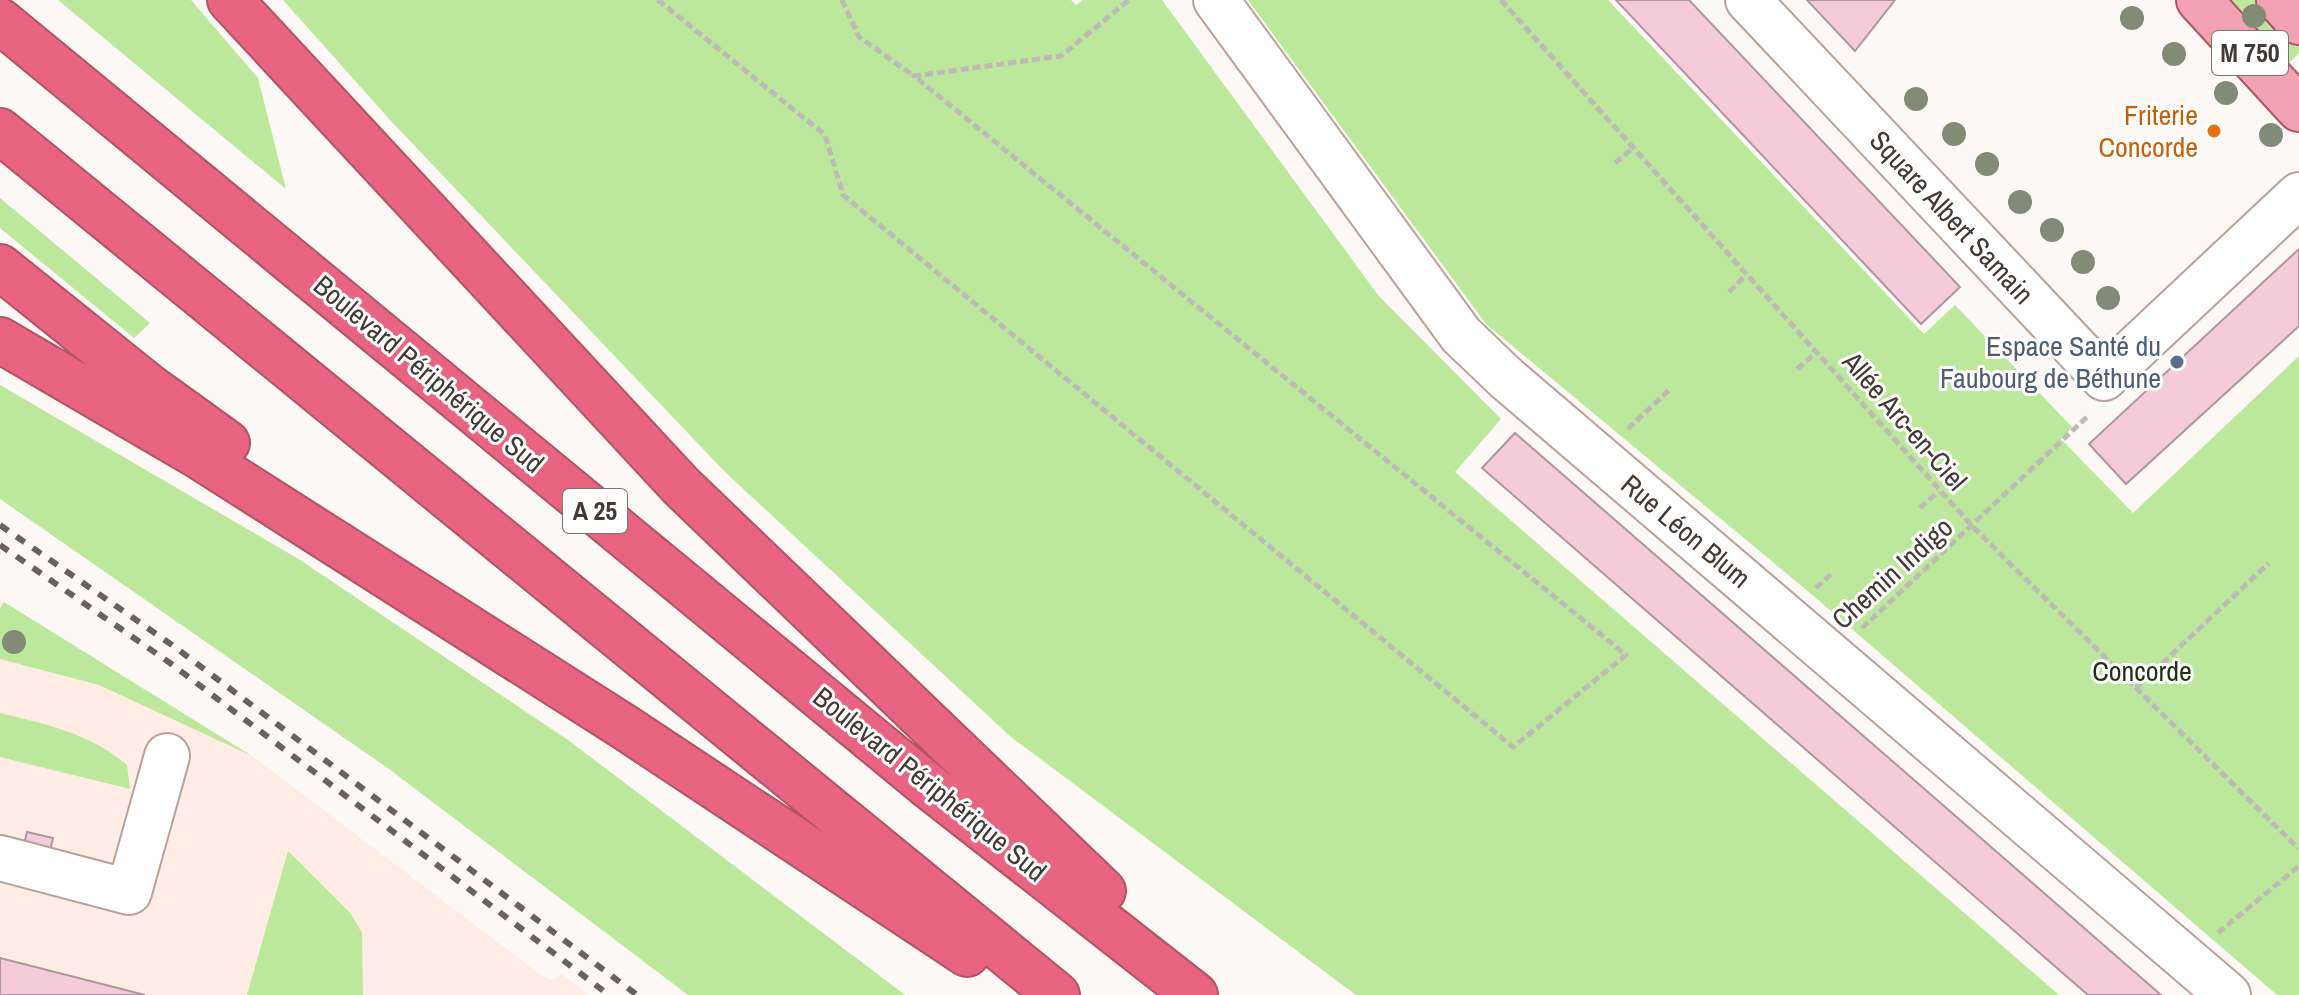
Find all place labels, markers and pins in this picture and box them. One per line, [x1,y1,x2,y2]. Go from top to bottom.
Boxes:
place label: Friterie Concorde [2098,96,2198,166]
marker: Friterie Concorde [2205,122,2223,140]
place label: Espace Santé du Faubourg de Béthune [1940,327,2161,397]
marker: Espace Santé du Faubourg de Béthune [2168,353,2186,371]

